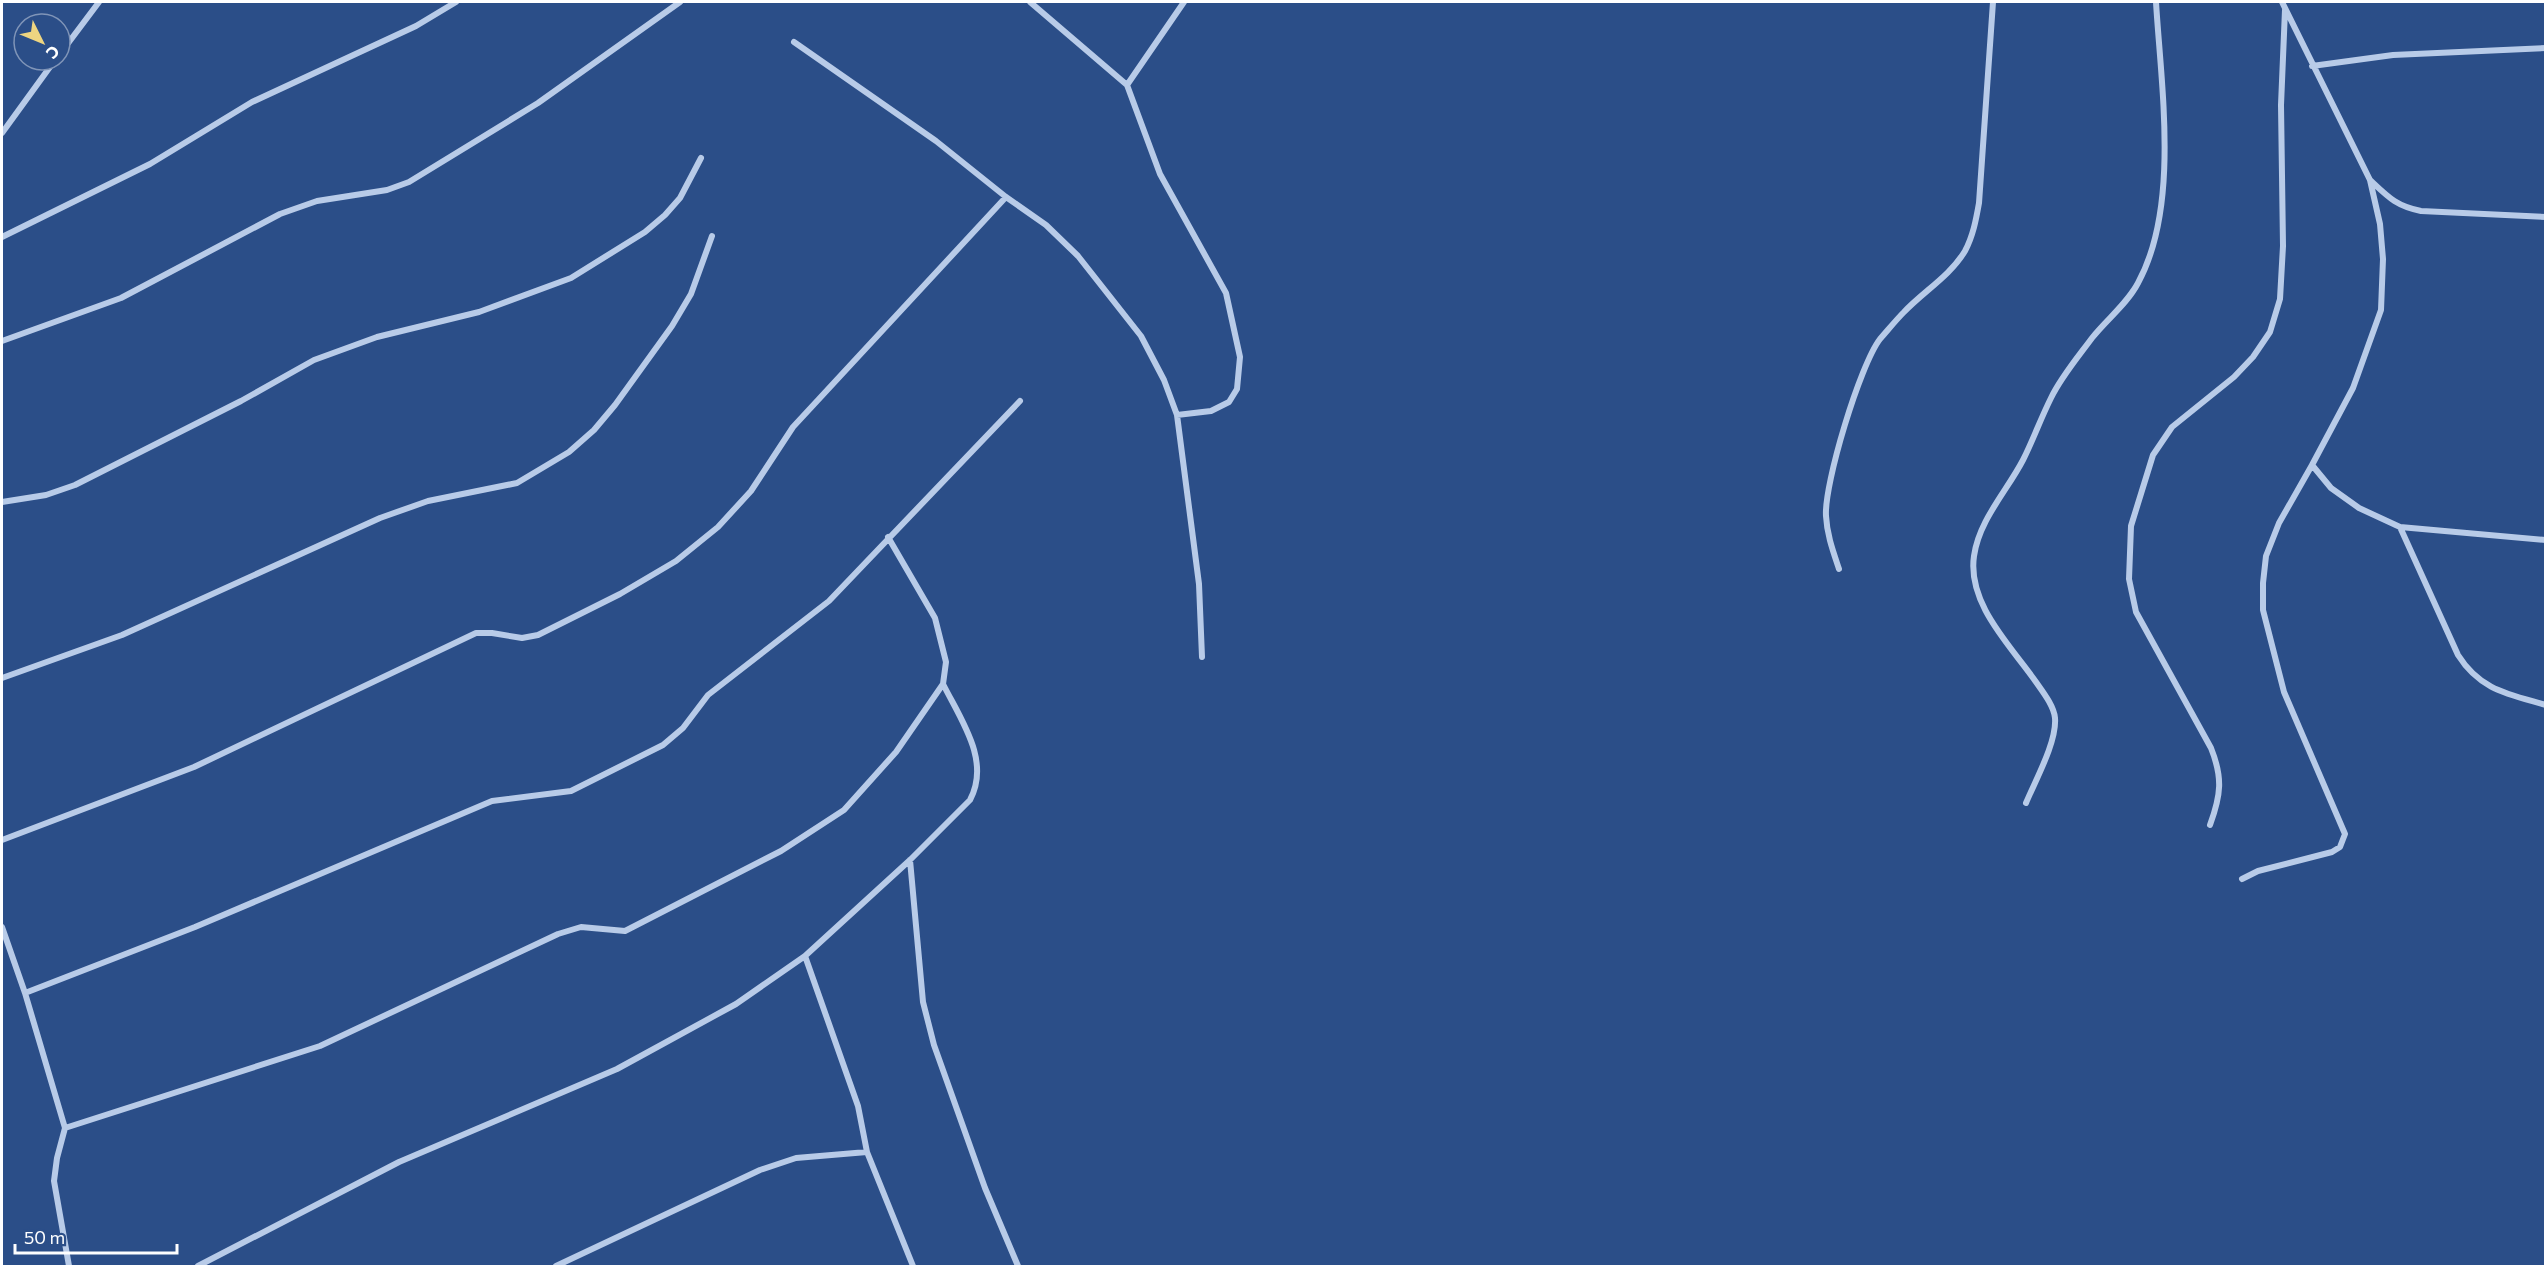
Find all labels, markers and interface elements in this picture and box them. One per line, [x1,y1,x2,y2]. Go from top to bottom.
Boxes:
north arrow [12,12,72,72]
text: С [43,42,64,63]
scale bar [15,1217,177,1255]
text: 50 m [24,1226,65,1248]

